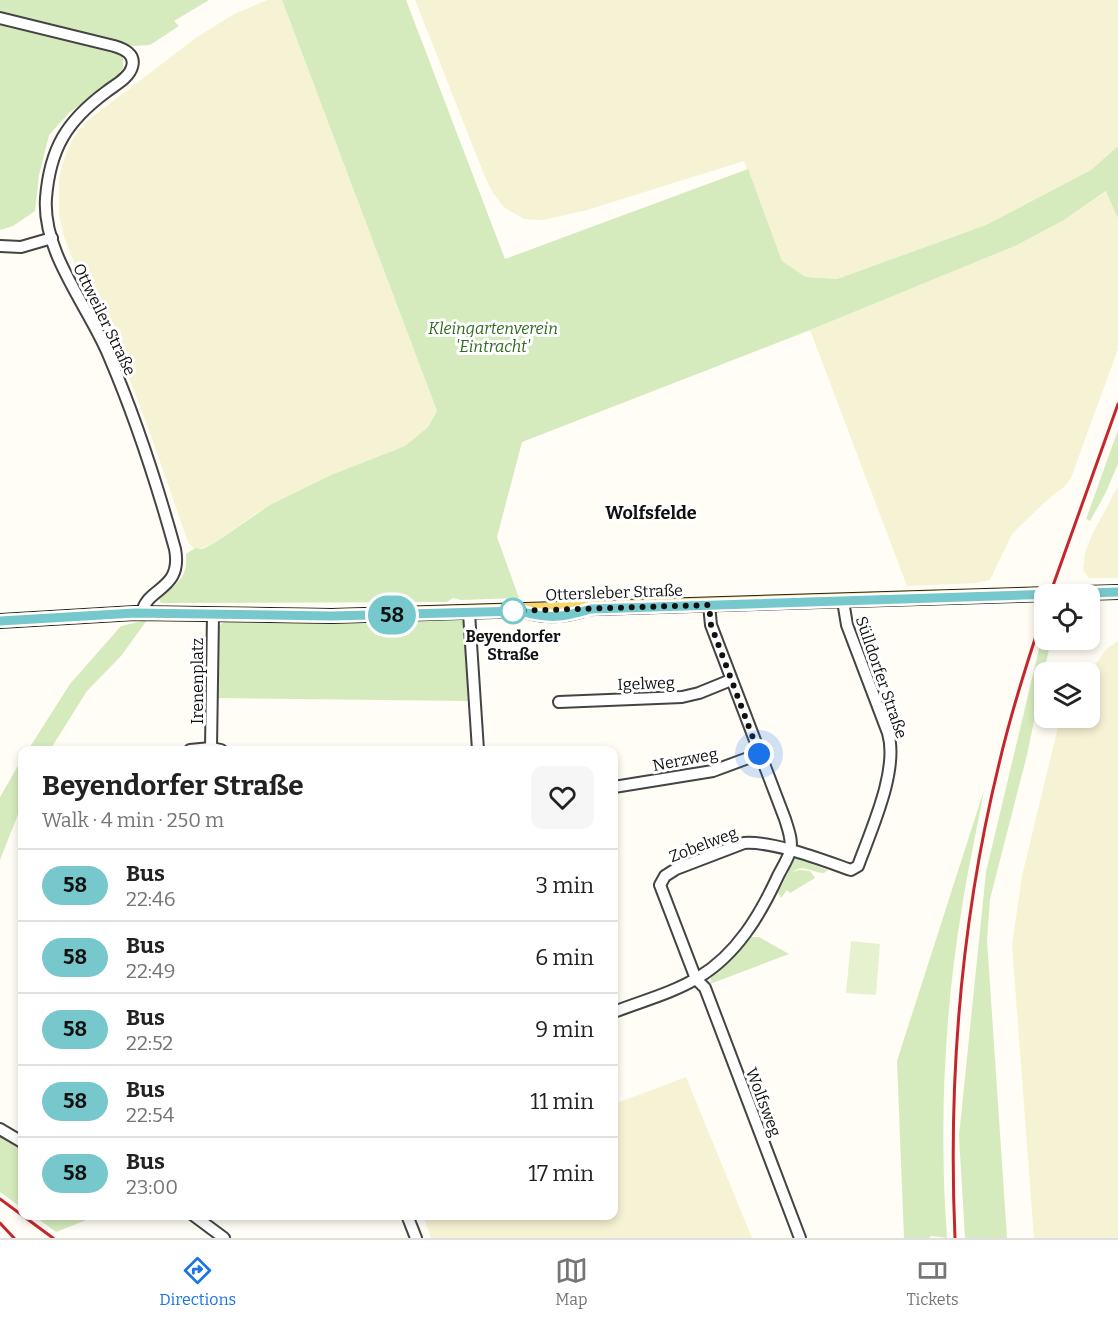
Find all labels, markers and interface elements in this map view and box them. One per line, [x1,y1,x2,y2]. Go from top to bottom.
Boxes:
street label: Ottweiler Straße [69,260,140,378]
park label: Kleingartenverein 'Eintracht' [428,319,558,356]
district label: Wolfsfelde [605,502,697,524]
street label: Ottersleber Straße [545,581,683,604]
map controls [1034,584,1100,728]
button: locate [1034,584,1100,650]
line badge: 58 [365,596,419,634]
marker: Beyendorfer Straße [500,598,526,624]
text: 58 [380,602,404,628]
street label: Sülldorfer Straße [852,614,911,741]
place label: Beyendorfer Straße [466,627,561,664]
street label: Irenenplatz [188,638,207,724]
button: layers [1034,662,1100,728]
street label: Igelweg [617,673,675,694]
your location [744,739,774,769]
street label: Nerzweg [651,744,719,775]
button: heart [531,766,594,829]
text: Beyendorfer Straße [42,769,304,802]
text: Walk · 4 min · 250 m [42,808,224,832]
street label: Zobelweg [666,823,740,866]
text: Bus [126,860,165,887]
text: 58 [63,872,87,898]
text: 3 min [536,872,594,899]
text: 22:46 [126,887,175,911]
text: Bus [126,932,165,959]
text: 58 [63,944,87,970]
text: 6 min [535,944,594,971]
text: 22:49 [126,959,175,983]
text: Bus [126,1004,165,1031]
text: 58 [63,1016,87,1042]
text: 9 min [535,1016,594,1043]
text: 22:52 [126,1031,173,1055]
street label: Wolfsweg [742,1065,785,1139]
text: Bus [126,1076,165,1103]
text: 58 [63,1088,87,1114]
text: 11 min [530,1088,594,1115]
text: 22:54 [126,1103,174,1127]
text: Bus [126,1148,165,1175]
text: 58 [63,1160,87,1186]
text: 17 min [528,1160,594,1187]
text: 23:00 [126,1175,178,1199]
tab: Directions [159,1254,236,1309]
tab: Map [555,1254,588,1309]
tab: Tickets [906,1254,959,1309]

